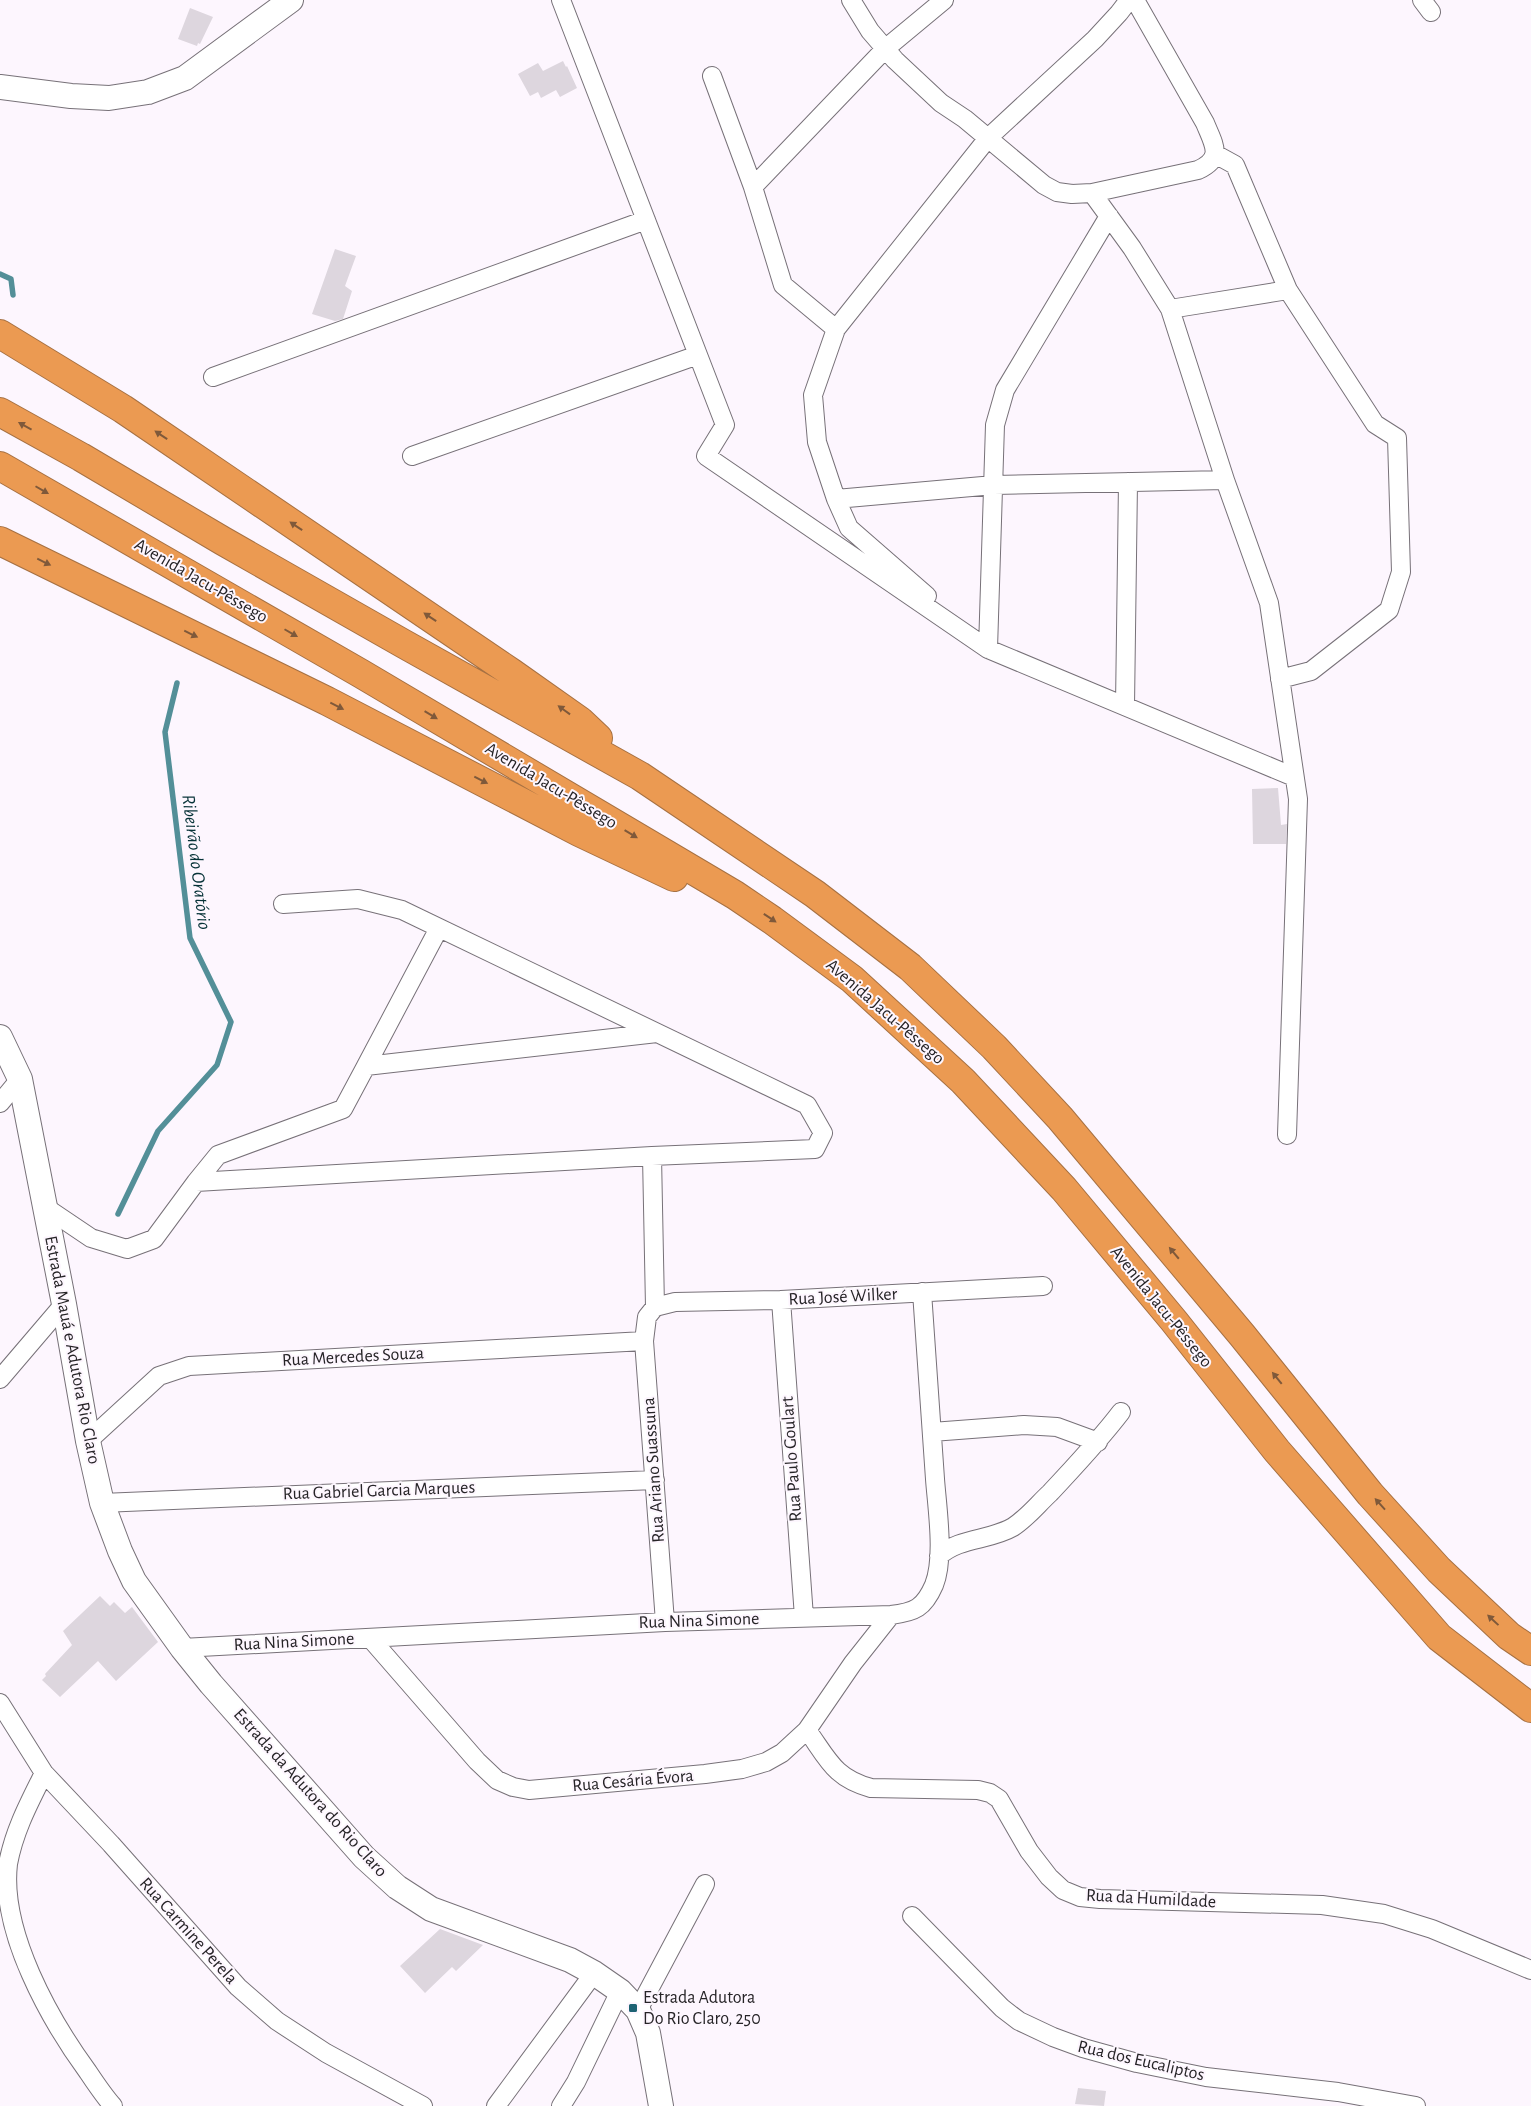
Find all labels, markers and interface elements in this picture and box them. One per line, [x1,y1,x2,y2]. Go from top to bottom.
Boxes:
one-way arrow [18,422,33,430]
one-way arrow [154,430,168,440]
one-way arrow [36,485,49,494]
one-way arrow [289,521,302,531]
street label: Avenida Jacu-Pêssego [131,536,271,627]
one-way arrow [37,558,51,566]
one-way arrow [423,612,437,622]
one-way arrow [283,629,298,637]
one-way arrow [184,630,198,638]
one-way arrow [329,702,344,710]
one-way arrow [557,705,570,715]
one-way arrow [424,711,438,720]
street label: Avenida Jacu-Pêssego [482,740,620,833]
one-way arrow [474,776,488,784]
water label: Ribeirão do Oratório [178,793,214,931]
one-way arrow [624,829,638,838]
one-way arrow [763,913,776,923]
street label: Avenida Jacu-Pêssego [822,956,948,1068]
street label: Estrada Mauá e Adutora Rio Claro [41,1234,103,1466]
street label: Avenida Jacu-Pêssego [1107,1243,1215,1371]
one-way arrow [1168,1246,1179,1259]
street label: Rua José Wilker [788,1285,898,1309]
street label: Rua Mercedes Souza [281,1344,425,1370]
one-way arrow [1272,1372,1283,1385]
street label: Rua Paulo Goulart [779,1396,805,1522]
street label: Rua Ariano Suassuna [640,1397,668,1543]
street label: Rua Gabriel Garcia Marques [283,1479,475,1503]
one-way arrow [1374,1499,1386,1511]
street label: Rua Nina Simone [638,1610,760,1632]
one-way arrow [1487,1614,1499,1626]
street label: Rua Nina Simone [233,1630,355,1654]
street label: Estrada da Adutora do Rio Claro [230,1705,390,1881]
street label: Rua Cesária Évora [571,1764,694,1795]
street label: Rua Carmine Perela [136,1874,240,1988]
street label: Rua da Humildade [1085,1887,1217,1911]
place label: Estrada Adutora Do Rio Claro, 250 [643,1989,761,2028]
marker: Estrada Adutora Do Rio Claro, 250 [627,2002,639,2014]
street label: Rua dos Eucaliptos [1076,2038,1206,2084]

